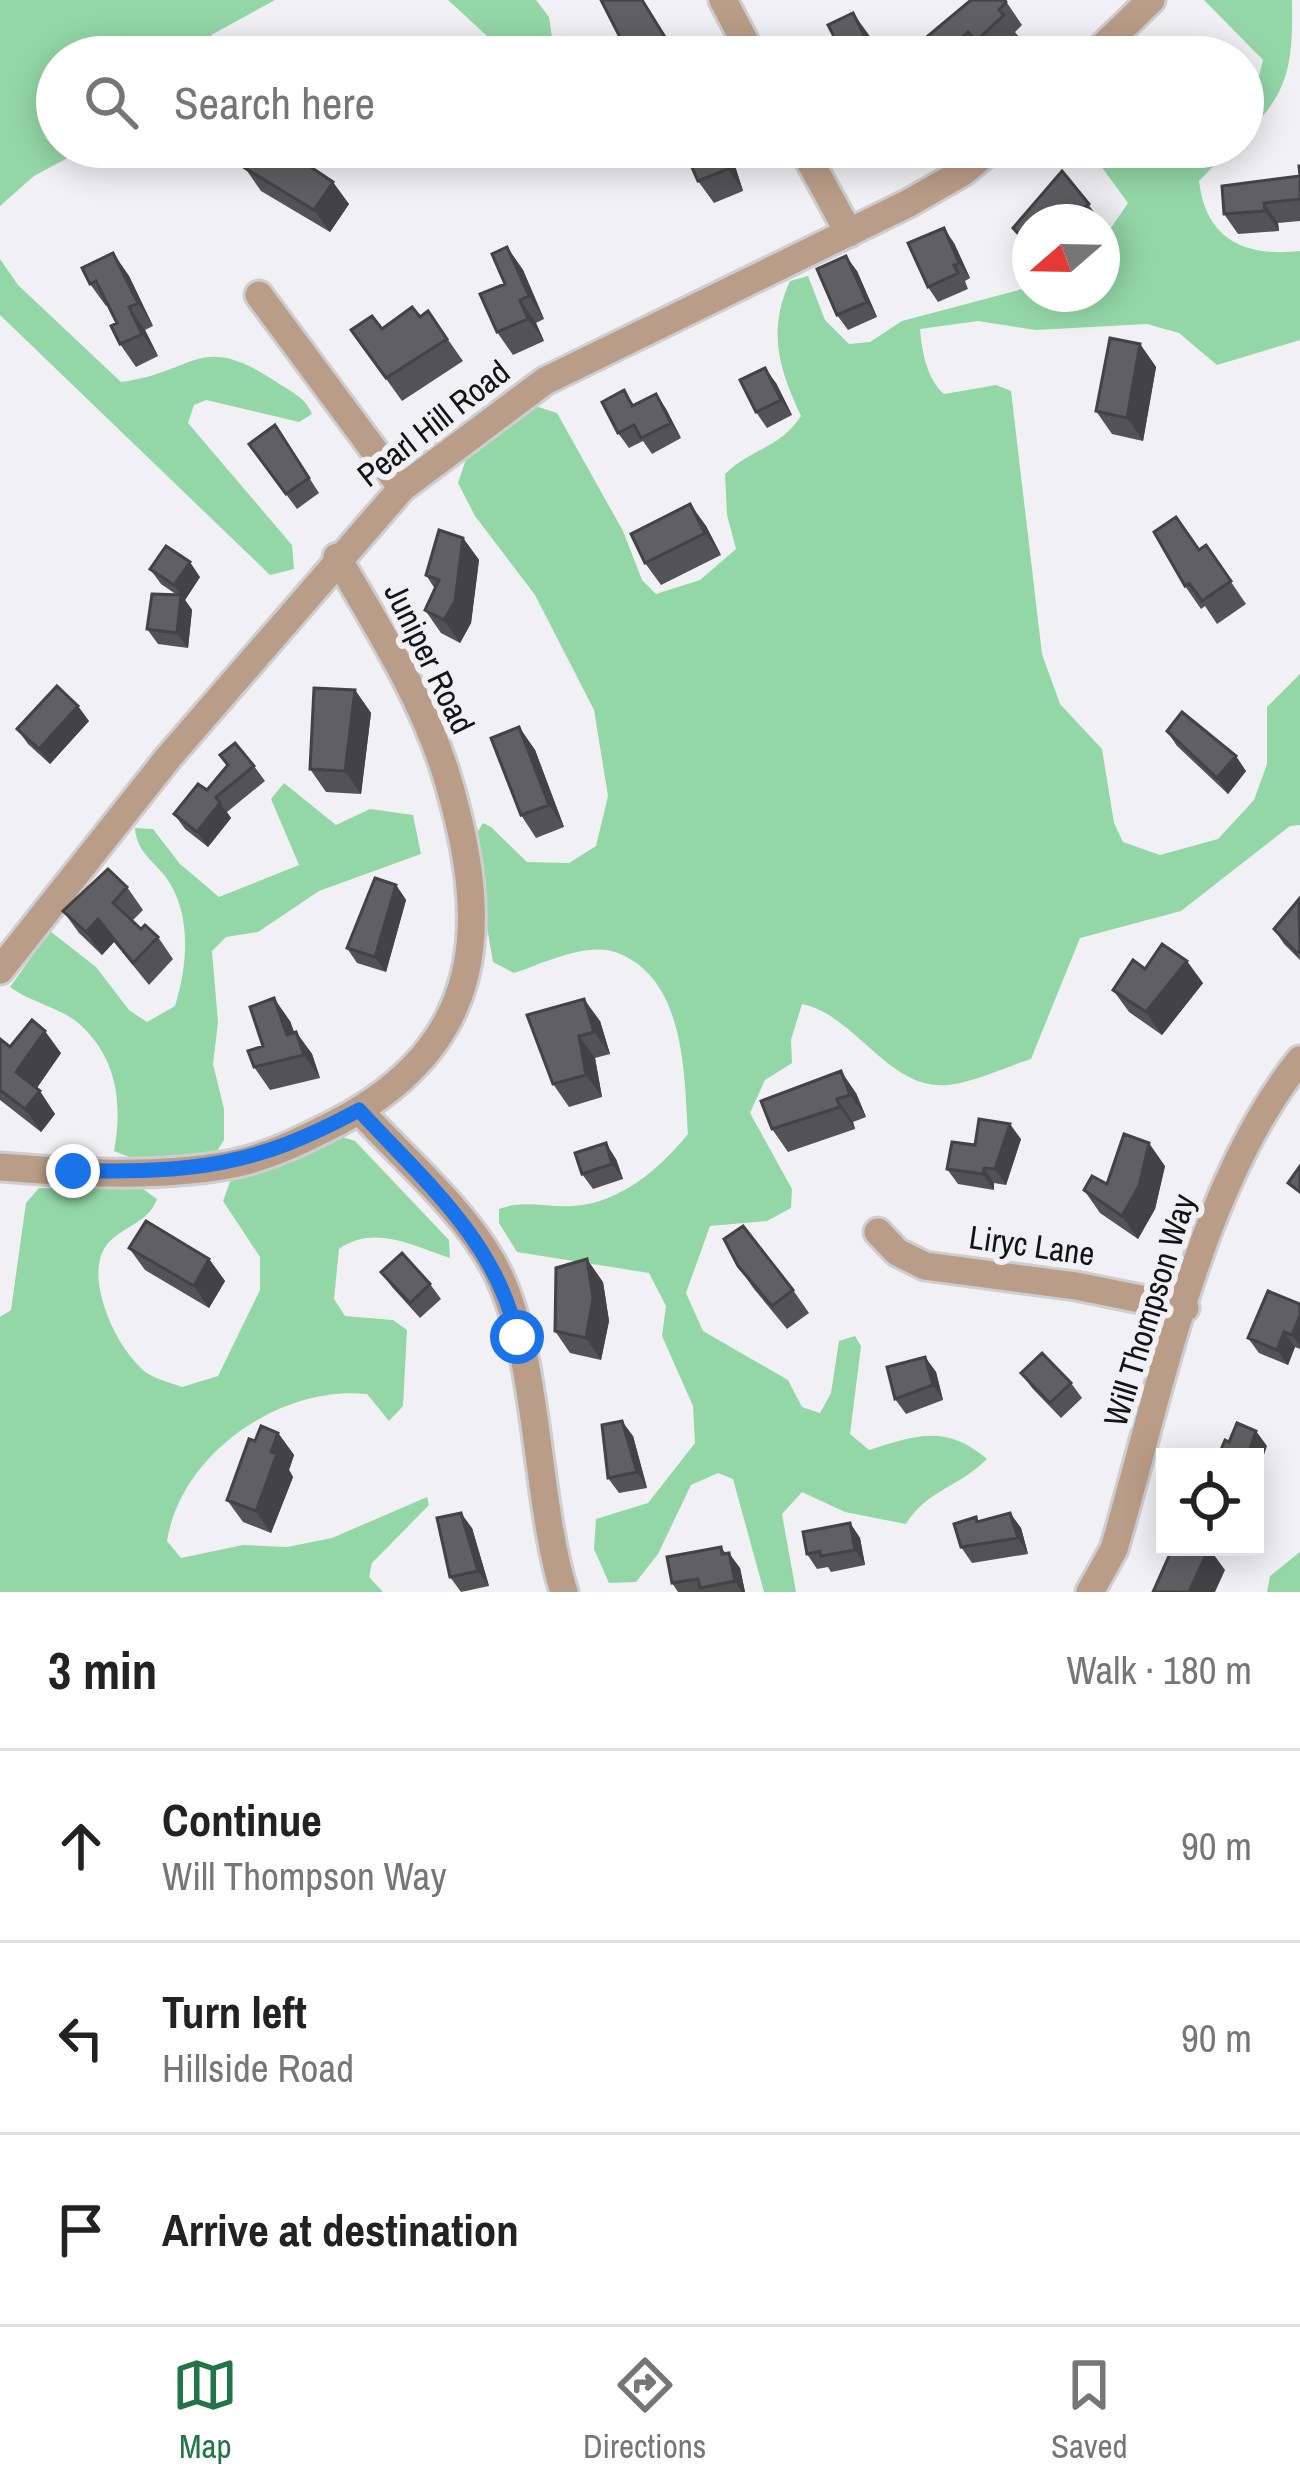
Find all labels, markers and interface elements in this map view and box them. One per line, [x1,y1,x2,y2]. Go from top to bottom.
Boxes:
search box [36,36,1264,168]
icon: search [78,69,144,135]
text: Search here [174,72,375,133]
north arrow [1012,204,1120,312]
street label: Pearl Hill Road [348,350,518,496]
street label: Juniper Road [375,575,485,741]
route end [46,1144,100,1198]
street label: Will Thompson Way [1093,1188,1205,1431]
street label: Liryc Lane [966,1214,1098,1276]
route start [490,1310,544,1364]
map controls [1156,1448,1264,1556]
button: locate [1156,1448,1264,1556]
text: 3 min [48,1636,157,1705]
text: Walk · 180 m [1067,1644,1252,1696]
text: Continue [162,1789,322,1850]
icon: ahead [48,1813,114,1879]
text: 90 m [1181,1820,1252,1872]
text: Will Thompson Way [162,1850,446,1902]
text: Turn left [162,1981,307,2042]
icon: left [48,2005,114,2071]
text: 90 m [1181,2012,1252,2064]
text: Hillside Road [162,2042,354,2094]
icon: arrive [48,2197,114,2263]
text: Arrive at destination [162,2199,519,2260]
tab: Map [172,2352,238,2468]
tab: Directions [583,2352,706,2468]
tab: Saved [1051,2352,1128,2468]

